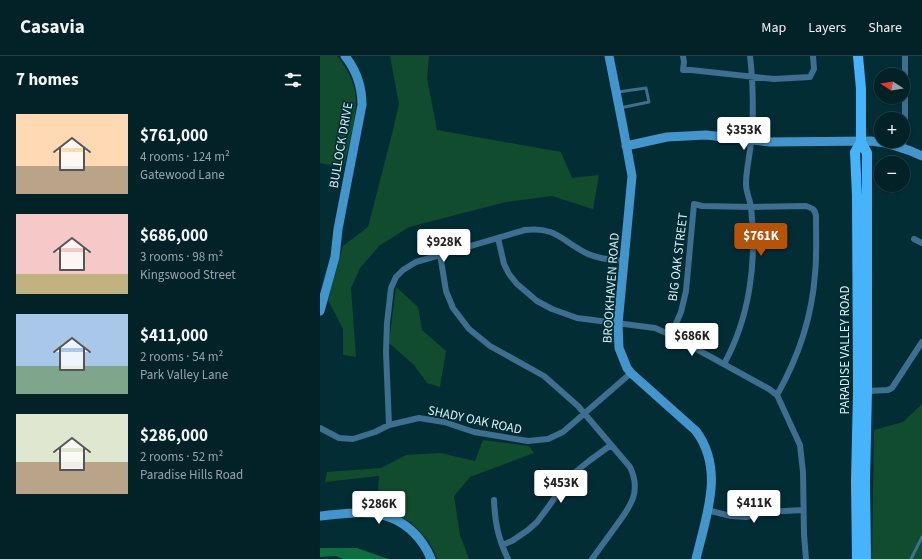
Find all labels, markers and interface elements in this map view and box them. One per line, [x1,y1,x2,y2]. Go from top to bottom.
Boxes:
text: Casavia [20,14,85,41]
text: Map [761,18,786,38]
text: Layers [808,18,846,38]
text: Share [868,18,902,38]
text: 7 homes [16,68,78,92]
north arrow [874,68,910,104]
map controls [874,68,910,192]
icon: filters [282,69,304,91]
street label: BULLOCK DRIVE [325,101,357,190]
button: + [874,112,910,148]
pin: $353K [716,117,772,151]
text: $353K [726,121,762,139]
text: $761,000 [140,124,208,148]
icon: home [48,130,96,178]
text: 4 rooms · 124 m² [140,148,230,166]
button: − [874,156,910,192]
text: Gatewood Lane [140,166,225,184]
street label: BIG OAK STREET [664,212,692,302]
pin: $761K [733,223,789,257]
text: $686,000 [140,224,208,248]
text: $761K [743,227,779,245]
pin: $928K [416,229,472,263]
icon: home [48,230,96,278]
street label: BROOKHAVEN ROAD [598,232,624,344]
text: $928K [426,233,462,251]
text: 3 rooms · 98 m² [140,248,223,266]
text: Kingswood Street [140,266,236,284]
street label: PARADISE VALLEY ROAD [836,286,854,414]
pin: $686K [664,323,720,357]
text: $411,000 [140,324,208,348]
text: $686K [674,327,710,345]
icon: home [48,330,96,378]
text: 2 rooms · 54 m² [140,348,223,366]
text: Park Valley Lane [140,366,228,384]
street label: SHADY OAK ROAD [426,401,523,439]
text: $286,000 [140,424,208,448]
icon: home [48,430,96,478]
text: 2 rooms · 52 m² [140,448,223,466]
text: Paradise Hills Road [140,466,243,484]
pin: $453K [533,470,589,504]
text: $453K [543,474,579,492]
pin: $411K [726,490,782,524]
pin: $286K [351,491,407,525]
text: $411K [736,494,772,512]
text: $286K [361,495,397,513]

